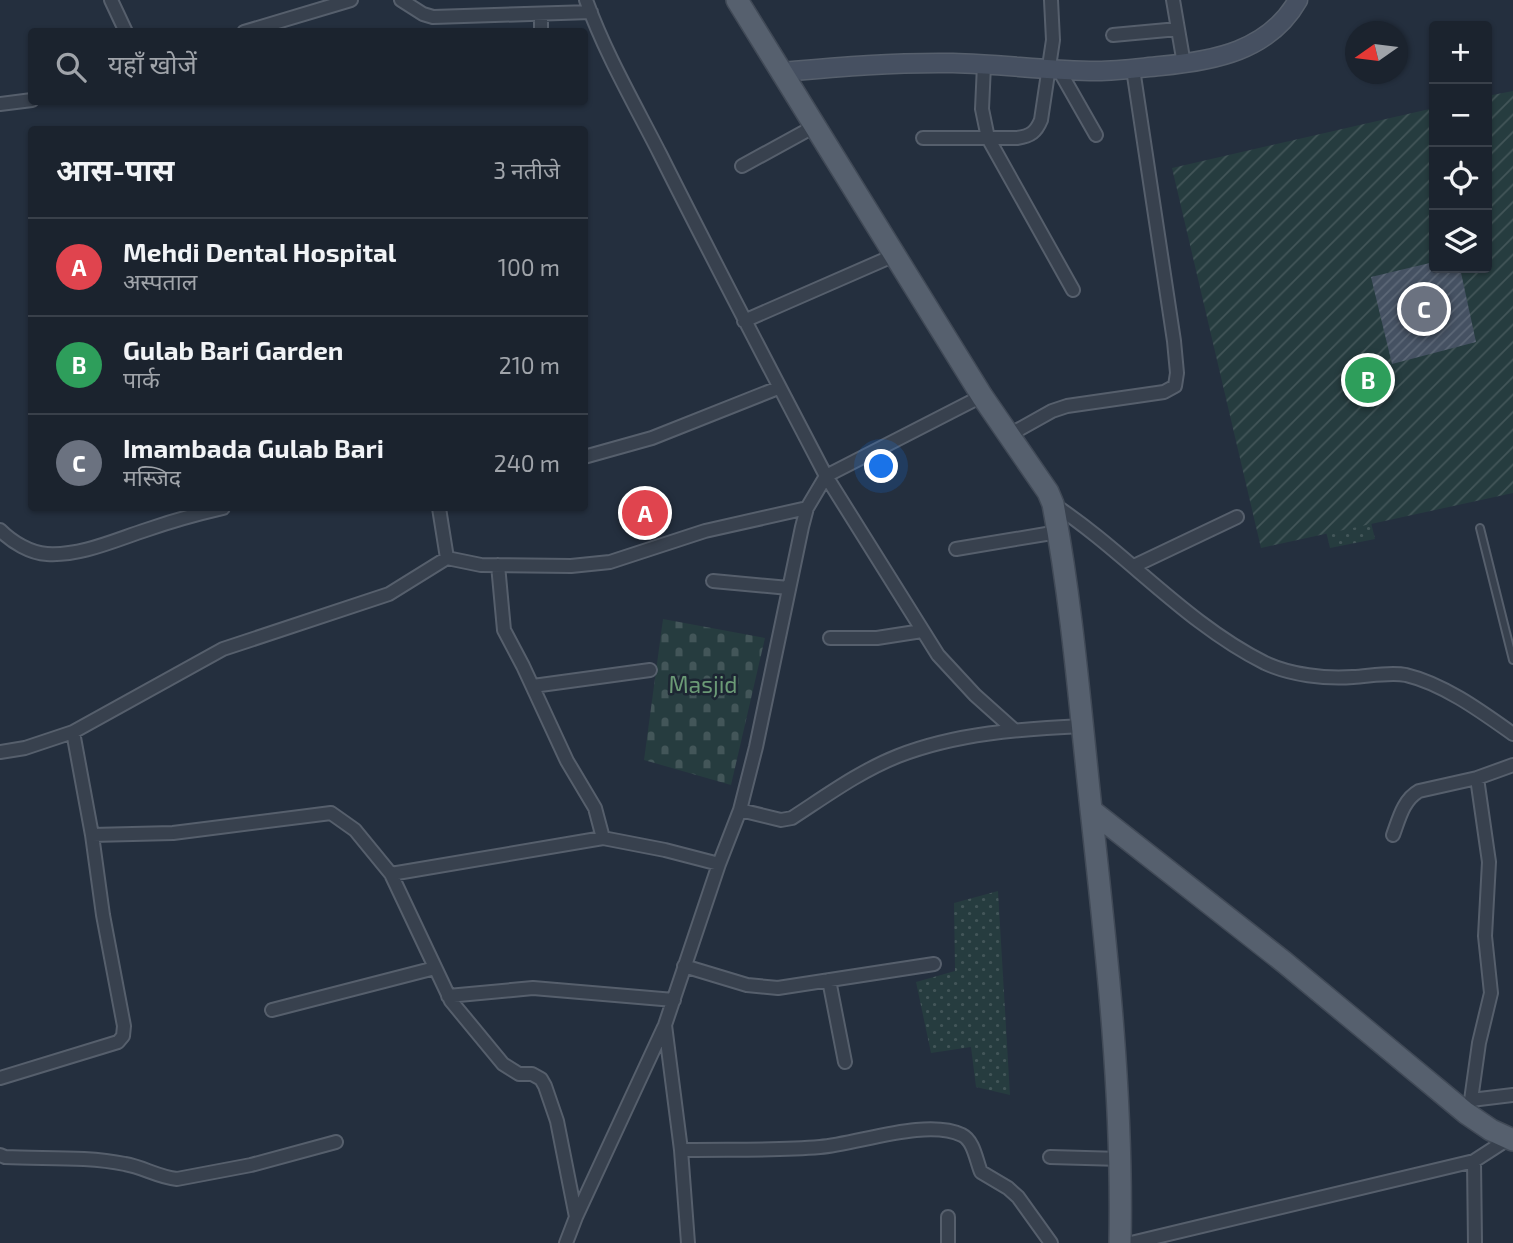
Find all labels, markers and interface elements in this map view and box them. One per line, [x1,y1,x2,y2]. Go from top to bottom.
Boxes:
north arrow [1345,21,1408,84]
map controls [1429,21,1492,273]
button: + [1429,21,1492,84]
search box [28,28,588,105]
icon: search [52,48,90,86]
text: यहाँ खोजें [108,48,197,79]
button: − [1429,84,1492,147]
button: locate [1429,147,1492,210]
text: आस-पास [56,151,174,187]
text: 3 नतीजे [493,156,560,184]
button: layers [1429,210,1492,273]
text: Mehdi Dental Hospital [123,236,396,267]
text: A [71,253,87,281]
text: 100 m [498,253,560,281]
text: अस्पताल [123,267,197,295]
pin: C [1401,283,1447,335]
text: Gulab Bari Garden [123,334,343,365]
text: B [72,351,86,379]
text: 210 m [499,351,560,379]
pin: B [1345,354,1391,406]
text: पार्क [123,365,160,393]
text: Imambada Gulab Bari [123,432,384,463]
text: C [72,449,86,477]
text: 240 m [494,449,560,477]
your location [864,449,898,483]
text: मस्जिद [123,463,181,491]
pin: A [622,487,668,539]
park label: Masjid [668,670,738,698]

